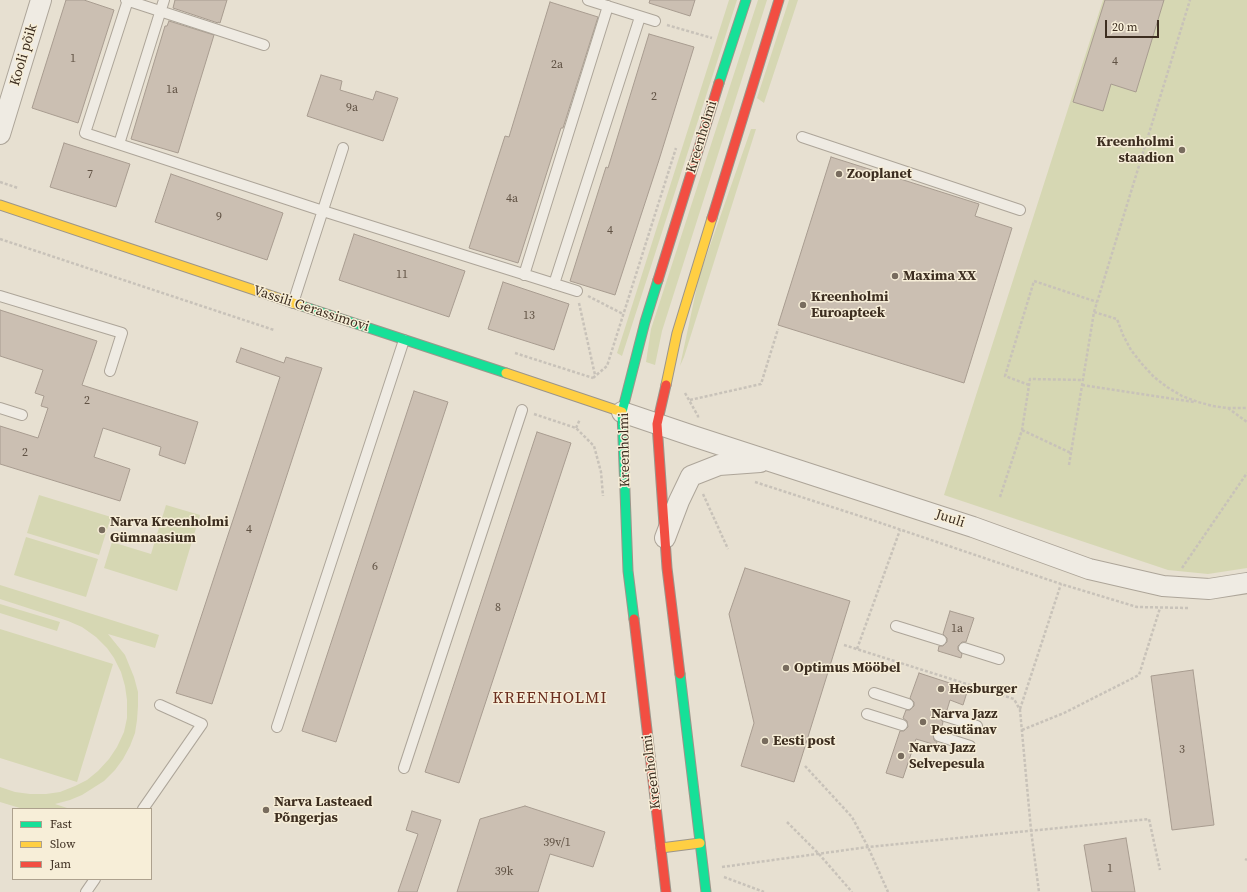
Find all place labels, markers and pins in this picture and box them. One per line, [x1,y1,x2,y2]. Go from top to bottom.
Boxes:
place label: Kreenholmi staadion [1097,134,1174,166]
marker: Kreenholmi staadion [1177,145,1187,155]
place label: Zooplanet [847,166,912,182]
marker: Zooplanet [834,169,844,179]
place label: Maxima XX [903,268,976,284]
marker: Maxima XX [890,271,900,281]
place label: Kreenholmi Euroapteek [811,289,888,322]
marker: Kreenholmi Euroapteek [798,300,808,310]
place label: Narva Kreenholmi Gümnaasium [110,514,229,546]
marker: Narva Kreenholmi Gümnaasium [97,525,107,535]
place label: Optimus Mööbel [794,660,901,676]
marker: Optimus Mööbel [781,663,791,673]
place label: Hesburger [949,681,1017,697]
marker: Hesburger [936,684,946,694]
place label: Narva Jazz Pesutänav [931,706,998,738]
marker: Narva Jazz Pesutänav [918,717,928,727]
place label: Eesti post [773,733,835,749]
marker: Eesti post [760,736,770,746]
place label: Narva Jazz Selvepesula [909,740,985,772]
marker: Narva Jazz Selvepesula [896,751,906,761]
place label: Narva Lasteaed Põngerjas [274,794,372,826]
marker: Narva Lasteaed Põngerjas [261,805,271,815]

